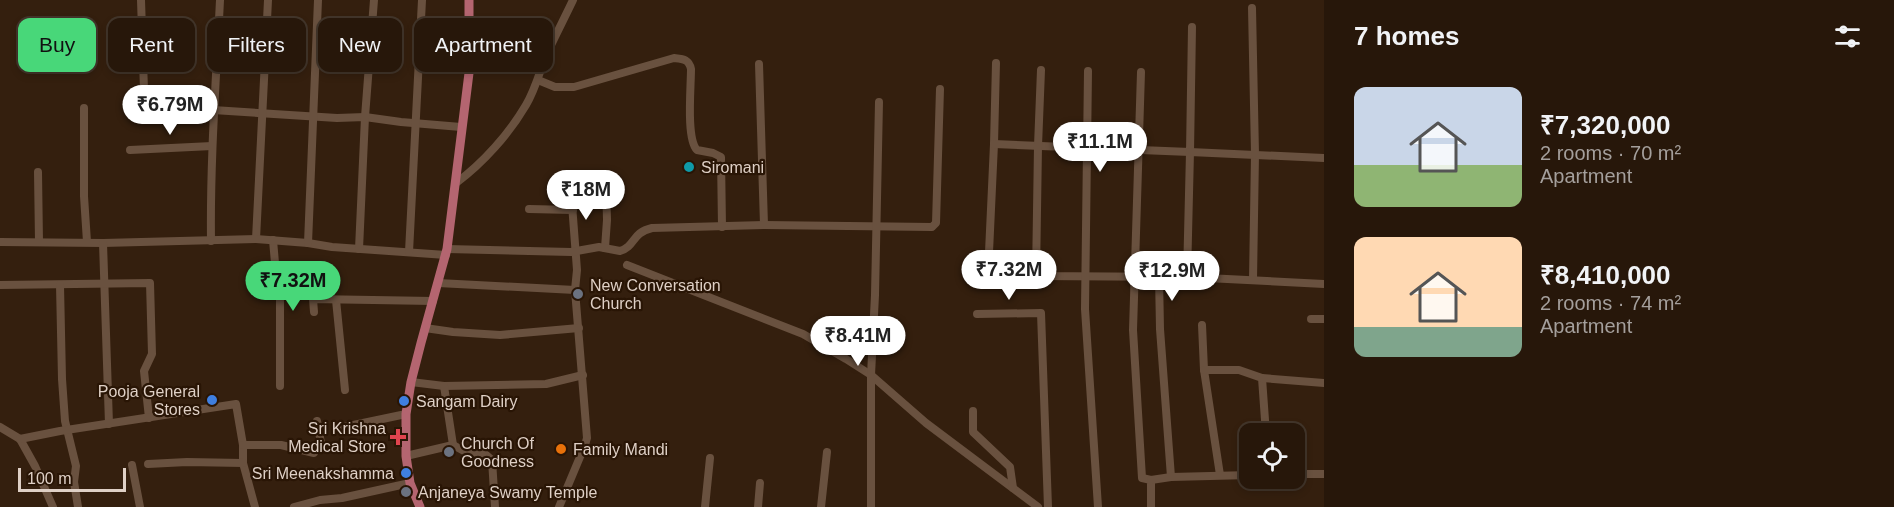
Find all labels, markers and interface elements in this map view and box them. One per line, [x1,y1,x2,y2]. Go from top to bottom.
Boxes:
chip: Buy [18,18,96,72]
chip: Rent [108,18,195,72]
chip: Filters [207,18,306,72]
chip: New [318,18,402,72]
chip: Apartment [414,18,553,72]
icon: filters [1831,20,1864,53]
text: 7 homes [1354,21,1460,51]
pin: ₹6.79M [121,85,219,136]
text: ₹6.79M [136,93,204,115]
text: ₹7,320,000 [1540,110,1671,140]
icon: home [1402,111,1474,183]
pin: ₹11.1M [1051,122,1149,173]
text: ₹11.1M [1067,130,1133,152]
text: 2 rooms · 70 m² [1540,142,1681,164]
place label: Siromani [701,159,764,176]
marker: Siromani [682,160,696,174]
text: Apartment [1540,165,1632,187]
pin: ₹18M [550,170,622,221]
text: ₹18M [561,178,611,200]
pin: ₹7.32M [960,250,1058,301]
pin: ₹12.9M [1123,251,1221,302]
text: ₹7.32M [975,258,1043,280]
text: ₹12.9M [1138,259,1206,281]
text: ₹8,410,000 [1540,260,1671,290]
pin: ₹7.32M [244,261,342,312]
icon: home [1402,261,1474,333]
text: ₹7.32M [259,269,327,291]
place label: New Conversation Church [590,277,721,312]
marker: New Conversation Church [571,287,585,301]
text: 2 rooms · 74 m² [1540,292,1681,314]
text: Apartment [1540,315,1632,337]
pin: ₹8.41M [809,316,907,367]
text: ₹8.41M [824,324,892,346]
place label: Pooja General Stores [98,383,200,418]
marker: Pooja General Stores [205,393,219,407]
place label: Sangam Dairy [416,393,517,410]
marker: Sangam Dairy [397,394,411,408]
place label: Sri Krishna Medical Store [288,420,386,455]
map controls [1239,423,1305,489]
button: locate [1239,423,1305,489]
marker: Sri Krishna Medical Store [391,430,405,444]
place label: Church Of Goodness [461,435,534,470]
place label: Family Mandi [573,441,668,458]
marker: Family Mandi [554,442,568,456]
marker: Church Of Goodness [442,445,456,459]
scale bar [18,465,126,492]
place label: Sri Meenakshamma [252,465,394,482]
marker: Sri Meenakshamma [399,466,413,480]
text: 100 m [27,470,71,487]
place label: Anjaneya Swamy Temple [418,484,597,501]
marker: Anjaneya Swamy Temple [399,485,413,499]

